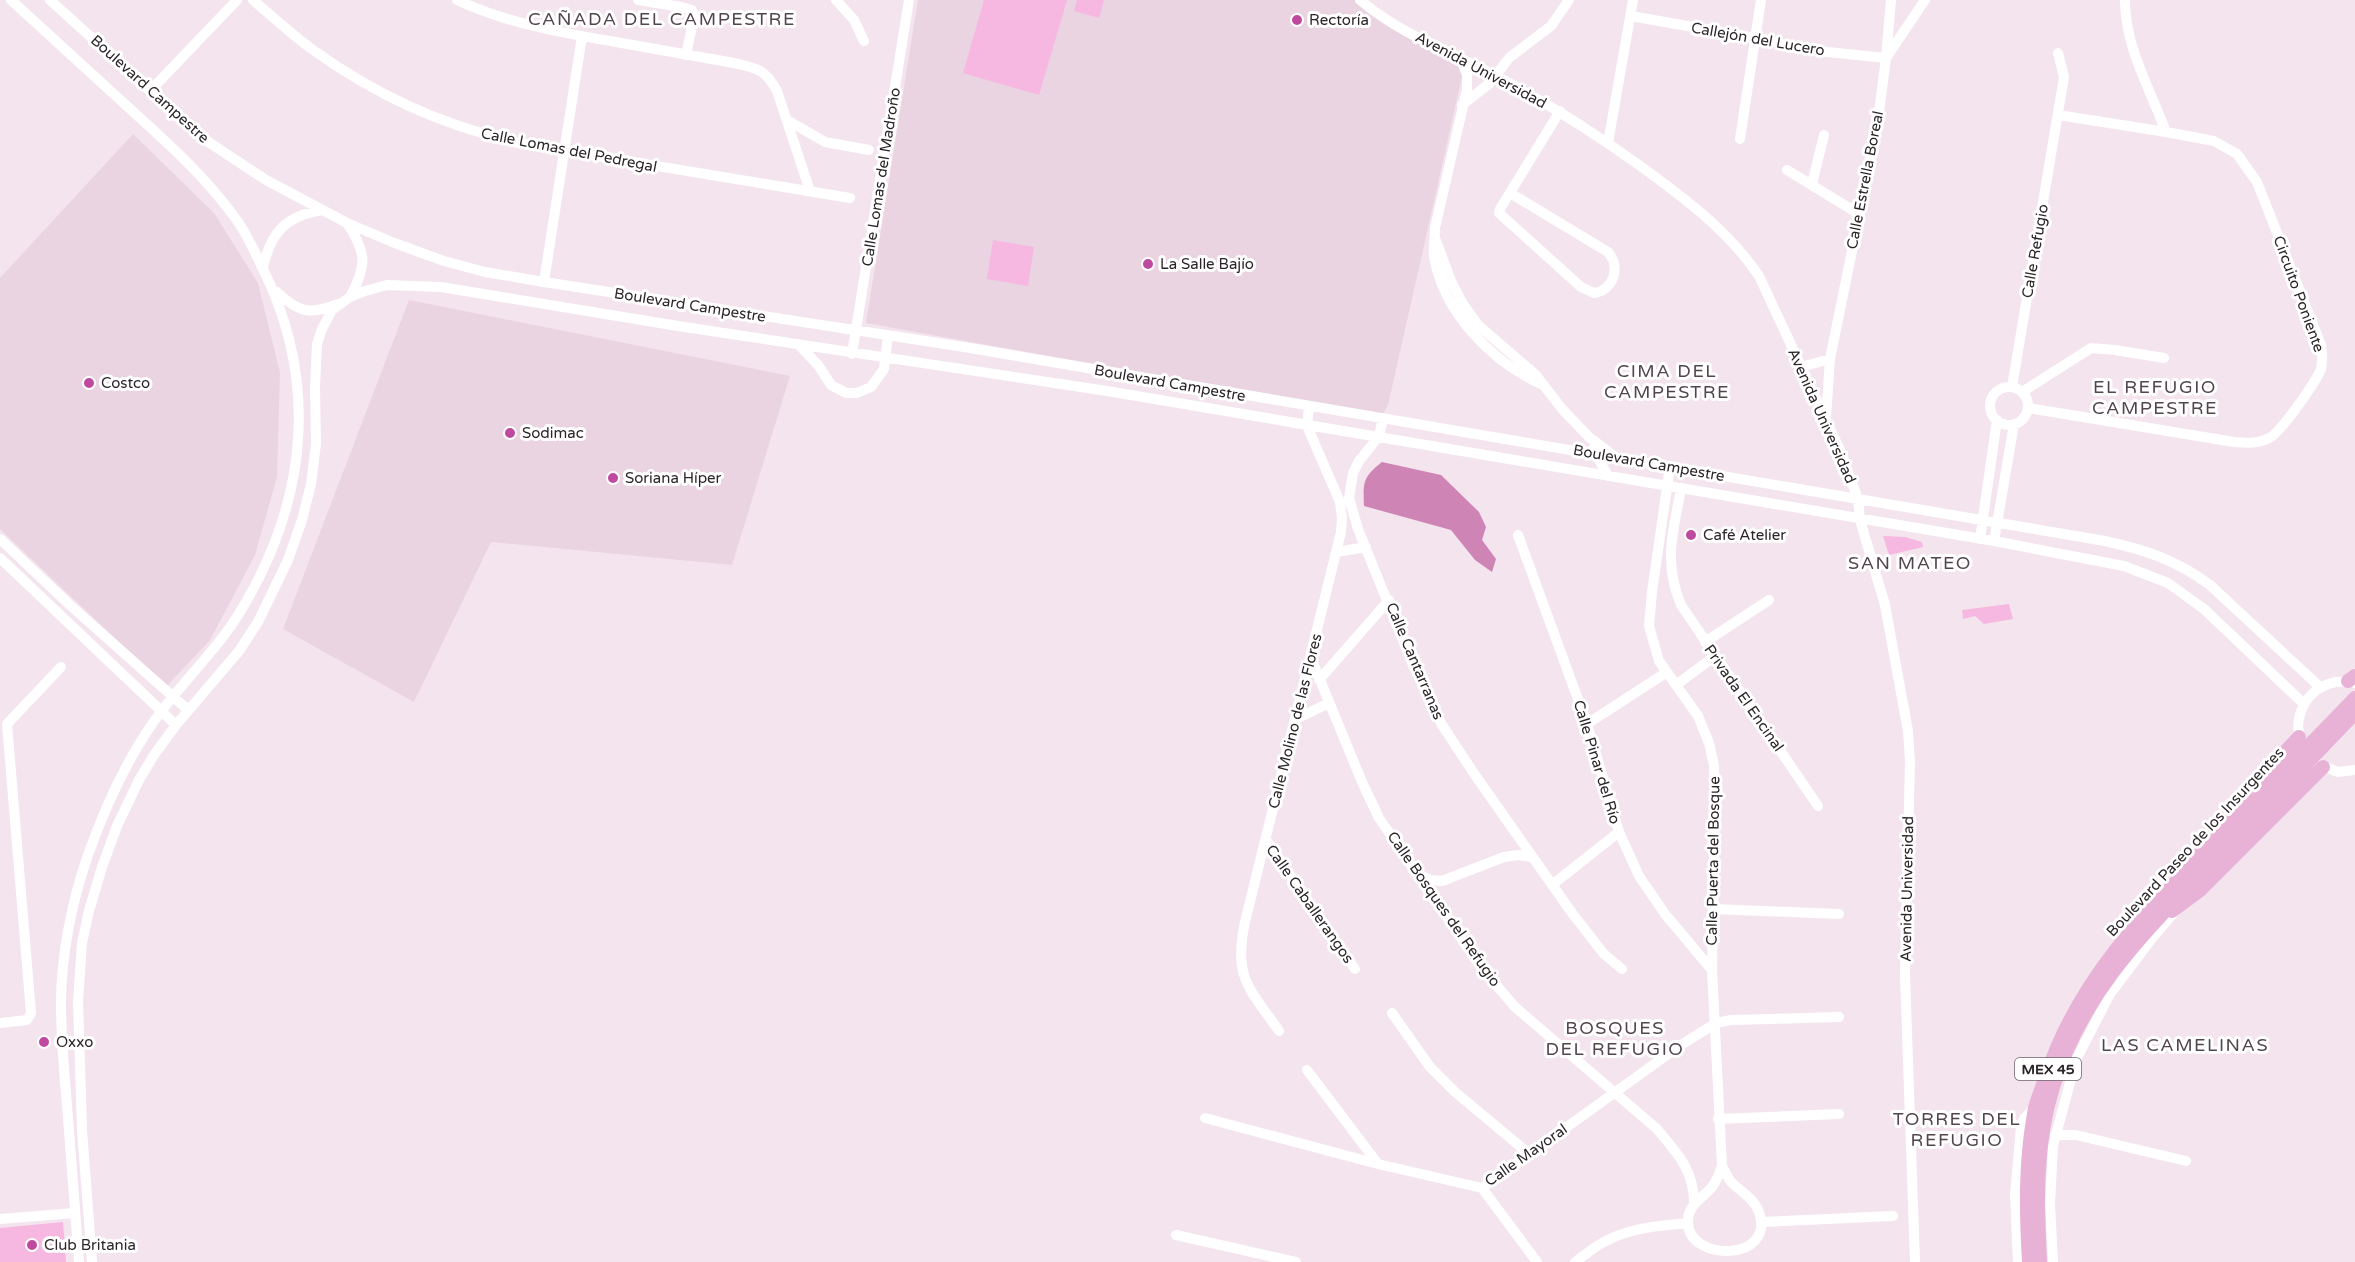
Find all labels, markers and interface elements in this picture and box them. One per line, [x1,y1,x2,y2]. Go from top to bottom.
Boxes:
district label: CAÑADA DEL CAMPESTRE [528,8,796,30]
place label: Rectoría [1309,11,1369,29]
marker: Rectoría [1290,13,1304,27]
street label: Callejón del Lucero [1690,18,1826,60]
street label: Avenida Universidad [1412,28,1550,112]
street label: Boulevard Campestre [87,31,213,147]
street label: Calle Lomas del Madroño [858,86,904,268]
street label: Calle Estrella Boreal [1843,109,1887,251]
street label: Calle Lomas del Pedregal [480,124,658,176]
street label: Calle Refugio [2018,203,2052,299]
street label: Circuito Poniente [2270,233,2328,355]
place label: La Salle Bajío [1160,255,1254,273]
marker: La Salle Bajío [1141,257,1155,271]
street label: Boulevard Campestre [613,284,767,326]
street label: Avenida Universidad [1784,346,1860,486]
district label: CIMA DEL CAMPESTRE [1604,360,1730,403]
street label: Boulevard Campestre [1093,361,1247,405]
place label: Costco [101,374,150,392]
marker: Costco [82,376,96,390]
district label: EL REFUGIO CAMPESTRE [2092,376,2218,419]
place label: Sodimac [522,424,584,442]
marker: Sodimac [503,426,517,440]
street label: Boulevard Campestre [1572,441,1726,485]
place label: Soriana Híper [625,469,722,487]
marker: Soriana Híper [606,471,620,485]
place label: Café Atelier [1703,526,1786,544]
marker: Café Atelier [1684,528,1698,542]
district label: SAN MATEO [1848,552,1972,574]
street label: Calle Cantarranas [1382,600,1448,722]
street label: Calle Molino de las Flores [1265,632,1325,810]
street label: Privada El Encinal [1700,641,1788,755]
street label: Calle Pinar del Río [1570,698,1624,826]
street label: Boulevard Paseo de los Insurgentes [2103,744,2287,940]
street label: Calle Puerta del Bosque [1703,776,1723,946]
street label: Avenida Universidad [1897,816,1917,962]
street label: Calle Bosques del Refugio [1383,828,1505,990]
street label: Calle Caballerangos [1262,841,1358,967]
district label: BOSQUES DEL REFUGIO [1546,1017,1684,1060]
place label: Oxxo [56,1033,93,1051]
district label: LAS CAMELINAS [2101,1034,2269,1056]
marker: Oxxo [37,1035,51,1049]
road number: MEX 45 [2015,1058,2081,1080]
district label: TORRES DEL REFUGIO [1893,1108,2021,1151]
street label: Calle Mayoral [1481,1120,1571,1190]
place label: Club Britania [44,1236,136,1254]
marker: Club Britania [25,1238,39,1252]

